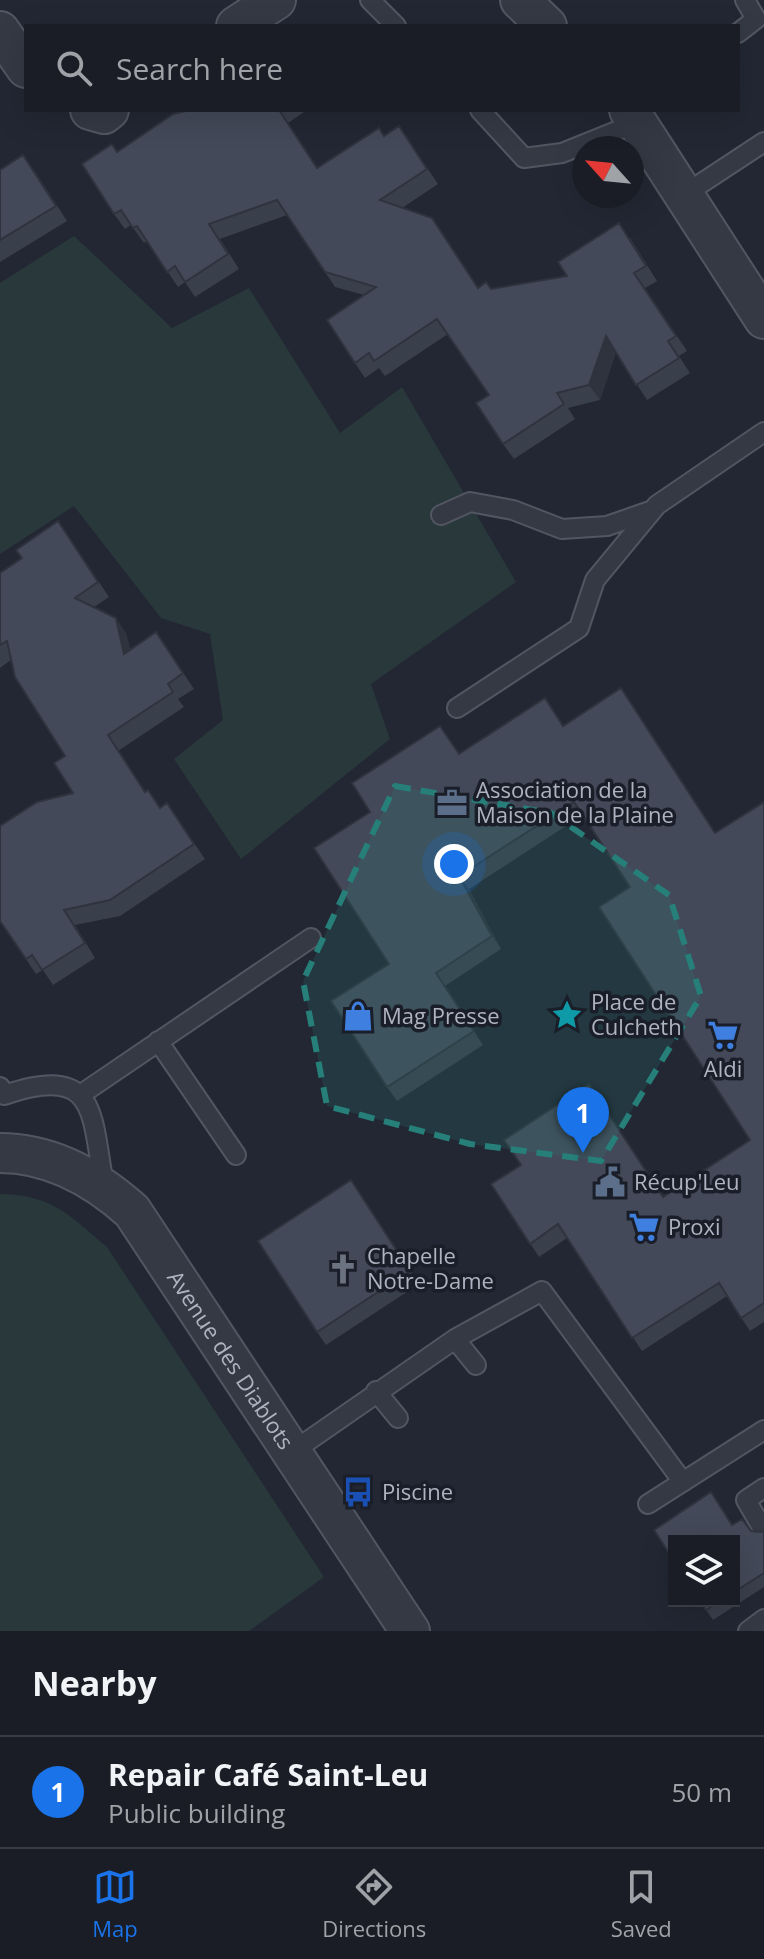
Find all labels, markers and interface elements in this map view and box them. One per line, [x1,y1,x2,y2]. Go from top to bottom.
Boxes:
search box [24,24,740,112]
icon: search [52,46,96,90]
text: Search here [116,48,283,89]
north arrow [572,136,644,208]
place label: Association de la Maison de la Plaine [476,774,674,829]
office icon: Association de la Maison de la Plaine [435,786,469,820]
your location [434,844,474,884]
place label: Place de Culcheth [591,986,682,1041]
place icon: Place de Culcheth [550,998,584,1032]
shop icon: Mag Presse [341,999,375,1033]
place label: Mag Presse [382,1000,500,1030]
supermarket icon: Aldi [706,1018,740,1052]
place label: Aldi [704,1053,742,1083]
pin: 1 [557,1087,609,1153]
public building icon: Récup'Leu [593,1165,627,1199]
place label: Récup'Leu [634,1166,740,1196]
supermarket icon: Proxi [627,1210,661,1244]
place label: Proxi [668,1211,721,1241]
place label: Chapelle Notre-Dame [367,1240,494,1295]
church icon: Chapelle Notre-Dame [326,1252,360,1286]
street label: Avenue des Diablots [161,1264,301,1455]
bus stop icon: Piscine [341,1475,375,1509]
place label: Piscine [382,1476,453,1506]
map controls [668,1535,740,1607]
button: layers [668,1535,740,1607]
text: Nearby [32,1660,157,1706]
text: Repair Café Saint-Leu [108,1754,428,1795]
text: 1 [51,1774,65,1810]
text: 50 m [671,1774,732,1810]
text: Public building [108,1795,285,1831]
tab: Map [92,1865,138,1943]
tab: Directions [322,1865,426,1943]
tab: Saved [611,1865,672,1943]

